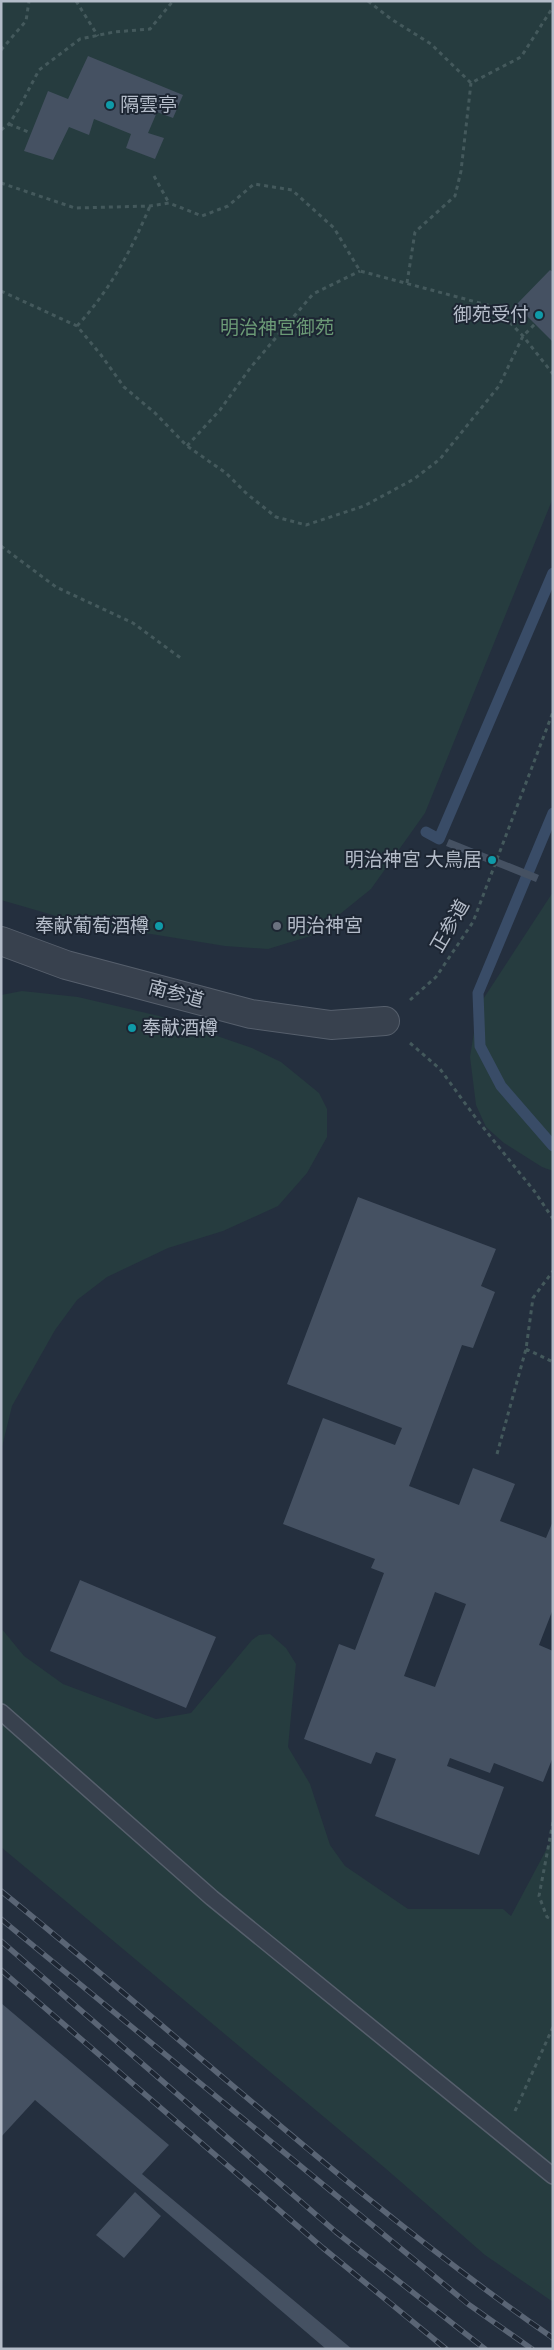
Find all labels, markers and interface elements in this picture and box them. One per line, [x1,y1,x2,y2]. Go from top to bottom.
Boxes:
place label: 隔雲亭 [120,93,177,117]
marker: 隔雲亭 [104,99,116,111]
place label: 御苑受付 [453,303,529,327]
marker: 御苑受付 [533,309,545,321]
park label: 明治神宮御苑 [220,316,334,340]
place label: 明治神宮 大鳥居 [345,848,482,872]
marker: 明治神宮 大鳥居 [486,854,498,866]
street label: 正参道 [425,895,475,957]
place label: 奉献葡萄酒樽 [35,914,149,938]
place label: 明治神宮 [287,914,363,938]
marker: 奉献葡萄酒樽 [153,920,165,932]
marker: 明治神宮 [271,920,283,932]
street label: 南参道 [145,975,207,1013]
place label: 奉献酒樽 [142,1016,218,1040]
marker: 奉献酒樽 [126,1022,138,1034]

